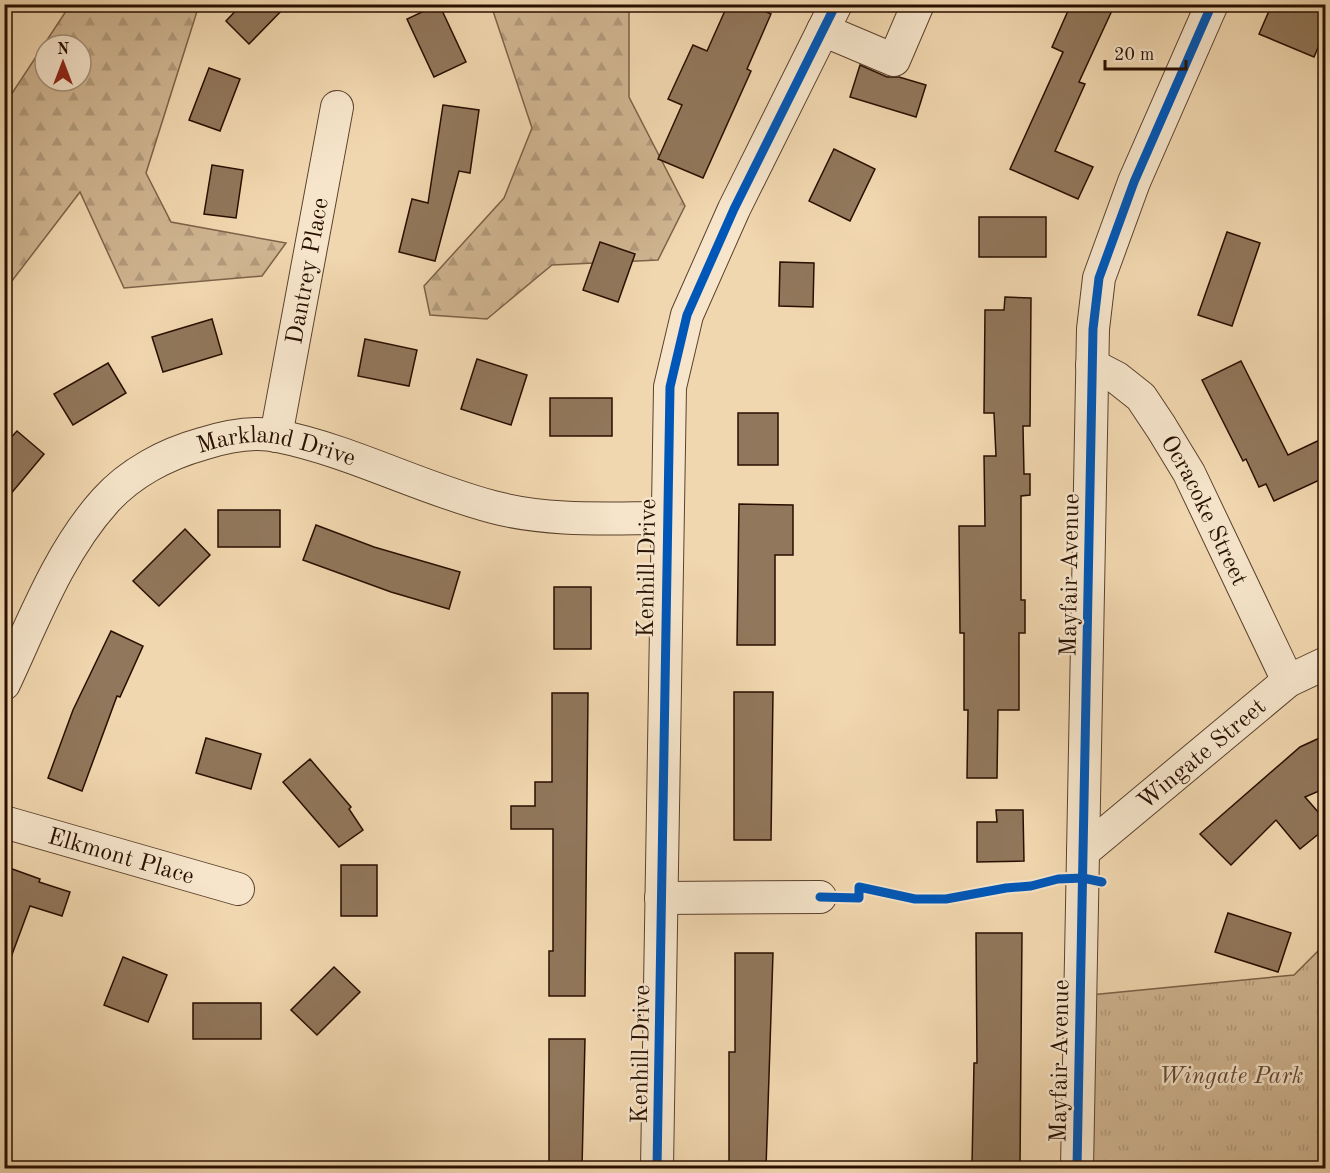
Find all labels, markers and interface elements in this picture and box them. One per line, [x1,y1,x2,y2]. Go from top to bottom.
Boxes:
north arrow [33,33,93,93]
scale bar [1105,33,1186,71]
text: N [57,42,70,58]
text: 20 m [1114,46,1154,64]
street label: Dantrey Place [283,196,334,346]
street label: Markland Drive [194,424,358,472]
street label: Ocracoke Street [1155,432,1251,590]
street label: Mayfair Avenue [1058,493,1084,657]
street label: Kenhill Drive [635,498,661,638]
street label: Wingate Street [1134,695,1271,815]
street label: Elkmont Place [45,825,197,890]
street label: Mayfair Avenue [1048,979,1074,1143]
street label: Kenhill Drive [629,984,655,1124]
park label: Wingate Park [1158,1065,1304,1089]

